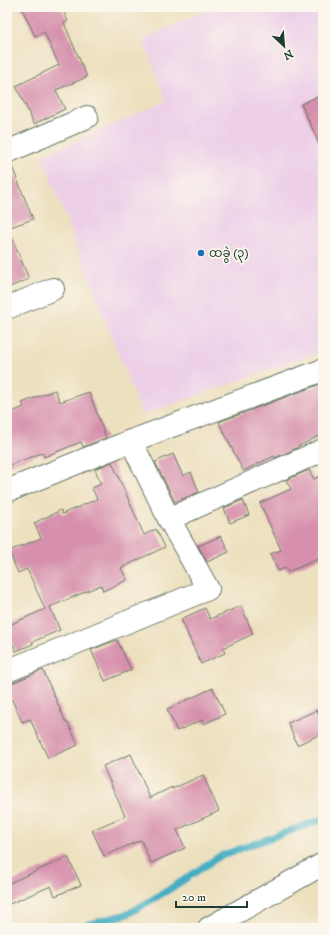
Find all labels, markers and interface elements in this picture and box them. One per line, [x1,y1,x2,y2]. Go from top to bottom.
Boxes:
north arrow [264,26,304,66]
text: N [281,46,295,62]
place label: ထခွဲ (၃) [209,245,249,263]
marker: ထခွဲ (၃) [196,248,206,258]
scale bar [176,883,247,909]
text: 20 m [182,890,206,905]

